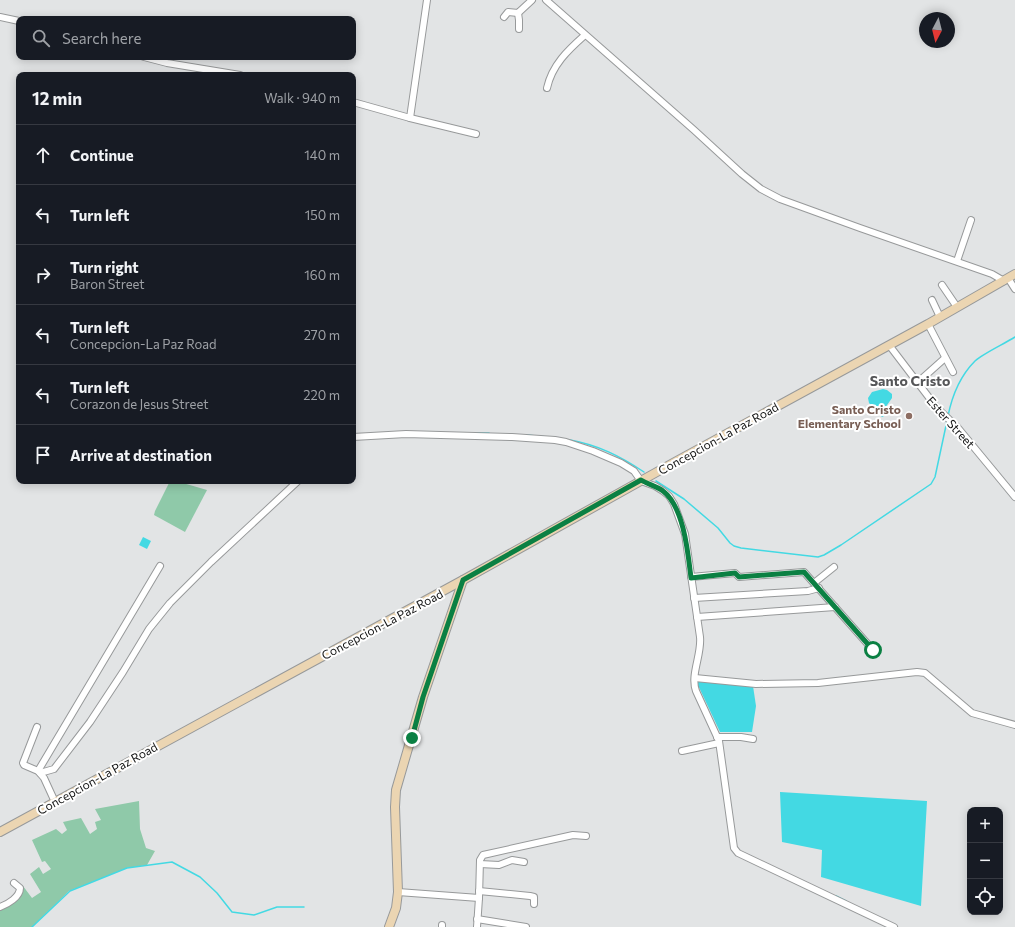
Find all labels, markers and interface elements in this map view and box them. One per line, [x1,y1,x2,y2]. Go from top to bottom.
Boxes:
north arrow [919,12,955,48]
search box [16,16,356,60]
icon: search [30,27,52,49]
text: Search here [62,29,141,47]
text: 12 min [32,88,82,109]
text: Walk · 940 m [264,90,340,106]
icon: ahead [32,144,54,166]
text: Continue [70,146,134,164]
text: 140 m [304,147,340,163]
icon: left [32,204,54,226]
text: Turn left [70,206,129,224]
text: 150 m [305,207,340,223]
text: Turn right [70,258,139,276]
icon: right [32,264,54,286]
text: 160 m [304,267,340,283]
text: Baron Street [70,276,145,292]
text: Turn left [70,318,129,336]
icon: left [32,324,54,346]
text: 270 m [304,327,340,343]
text: Concepcion-La Paz Road [70,336,217,352]
district label: Santo Cristo [870,372,950,389]
text: Turn left [70,378,129,396]
icon: left [32,384,54,406]
text: 220 m [303,387,340,403]
street label: Ester Street [924,393,978,451]
text: Corazon de Jesus Street [70,396,209,412]
street label: Concepcion-La Paz Road [655,399,781,477]
place label: Santo Cristo Elementary School [798,402,901,430]
marker: Santo Cristo Elementary School [904,411,914,421]
icon: arrive [32,444,54,466]
text: Arrive at destination [70,446,212,464]
street label: Concepcion-La Paz Road [319,586,445,662]
route start [864,641,882,659]
route end [403,729,421,747]
street label: Concepcion-La Paz Road [34,739,160,817]
map controls [967,807,1003,915]
button: + [967,807,1003,843]
button: − [967,843,1003,879]
button: locate [967,879,1003,915]

